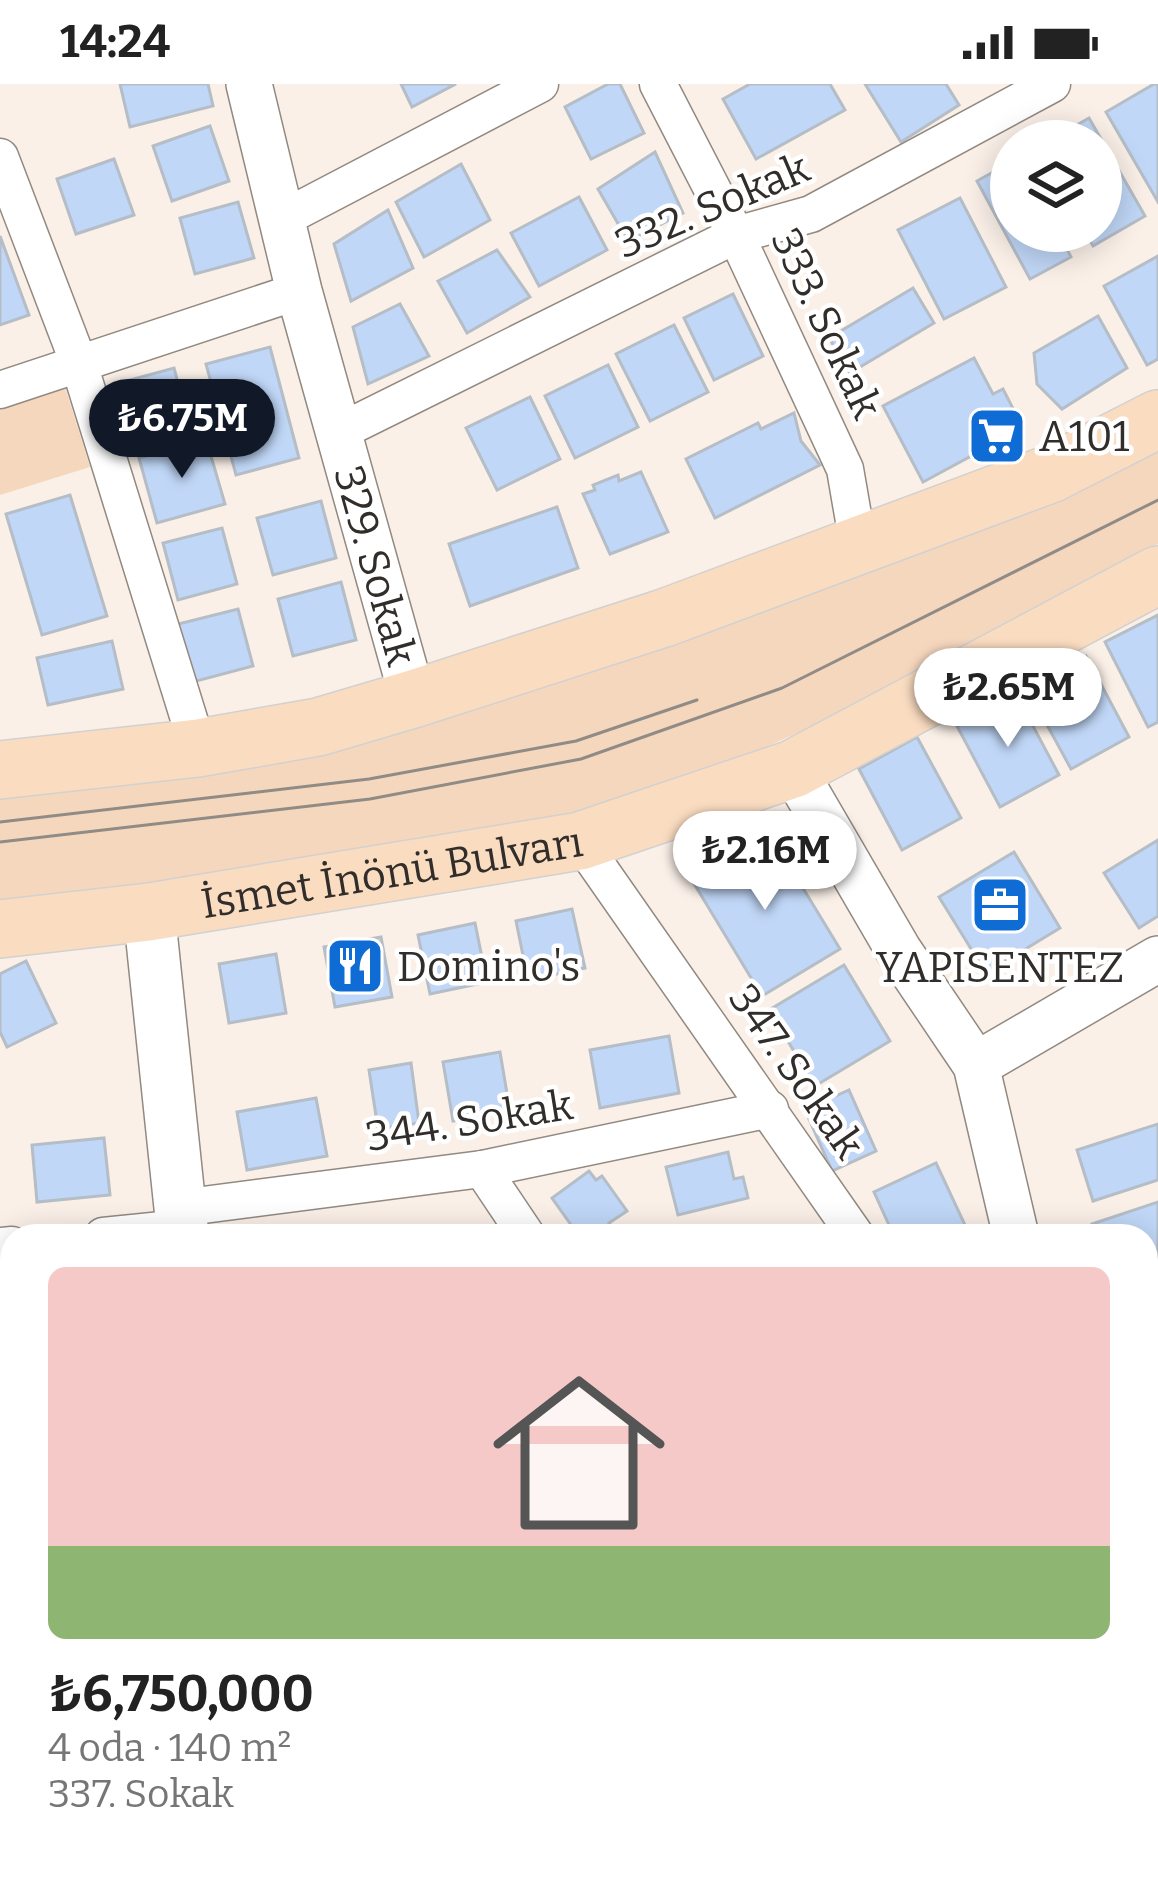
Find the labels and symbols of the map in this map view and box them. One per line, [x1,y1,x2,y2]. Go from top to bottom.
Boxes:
street label: 332. Sokak [608,143,817,269]
street label: 333. Sokak [760,220,892,427]
pin: ₺6.75M [84,379,280,481]
supermarket icon: A101 [966,405,1028,467]
place label: A101 [1039,412,1130,462]
street label: 329. Sokak [323,460,426,671]
pin: ₺2.65M [910,648,1106,750]
pin: ₺2.16M [667,811,863,913]
street label: İsmet İnönü Bulvarı [197,817,586,929]
office icon: YAPISENTEZ [969,874,1031,936]
restaurant icon: Domino's [324,935,386,997]
place label: Domino's [397,942,580,992]
place label: YAPISENTEZ [876,943,1124,993]
street label: 347. Sokak [718,975,874,1168]
street label: 344. Sokak [362,1080,576,1162]

